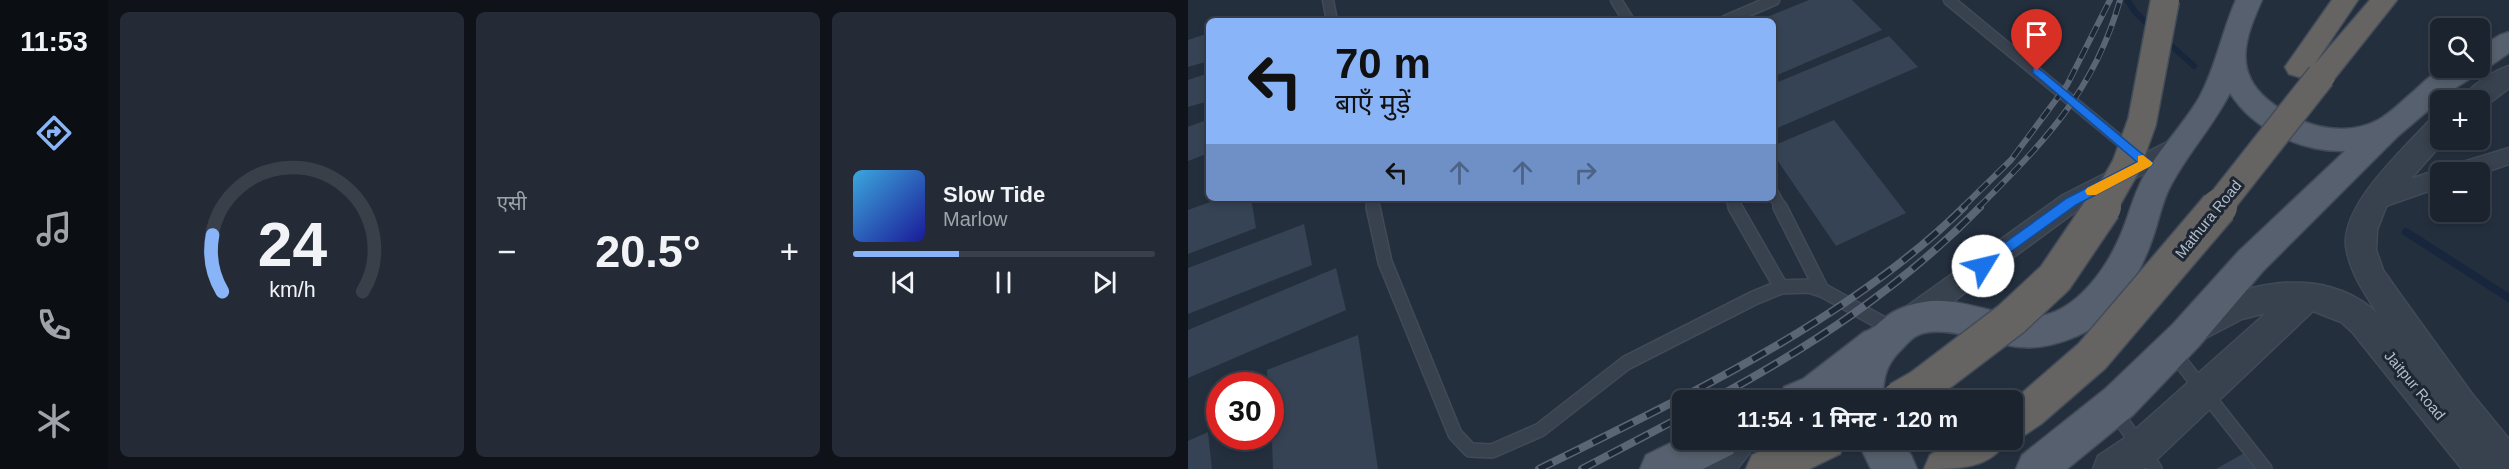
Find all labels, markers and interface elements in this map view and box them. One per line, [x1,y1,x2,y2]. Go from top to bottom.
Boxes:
pin [2011,9,2062,71]
icon: arrive [2020,18,2053,51]
map controls [2430,18,2490,222]
button: search [2430,18,2490,78]
text: 11:53 [20,27,88,57]
text: 70 m [1335,40,1431,87]
icon: left [1236,42,1314,120]
text: बाएँ मुड़ें [1335,89,1410,119]
button: + [2430,90,2490,150]
icon: directions [33,112,75,154]
icon: left [1380,156,1413,189]
icon: ahead [1443,156,1476,189]
icon: ahead [1506,156,1539,189]
icon: right [1569,156,1602,189]
button: − [2430,162,2490,222]
street label: Mathura Road [2171,177,2245,261]
text: Slow Tide [943,182,1045,207]
text: एसी [497,192,527,214]
icon: music [33,208,75,250]
text: Marlow [943,208,1007,230]
text: 24 [257,210,327,279]
text: 20.5° [595,226,701,277]
text: − [497,233,516,270]
text: + [780,233,799,270]
position arrow [1951,234,2015,298]
icon: previous [887,266,920,299]
icon: pause [987,266,1020,299]
icon: next [1088,266,1121,299]
text: km/h [269,278,315,302]
icon: phone [33,304,75,346]
street label: Jaitpur Road [2381,347,2449,423]
speed limit sign: 30 [1206,372,1284,450]
icon: climate [33,400,75,442]
text: 11:54 · 1 मिनट · 120 m [1737,407,1958,432]

